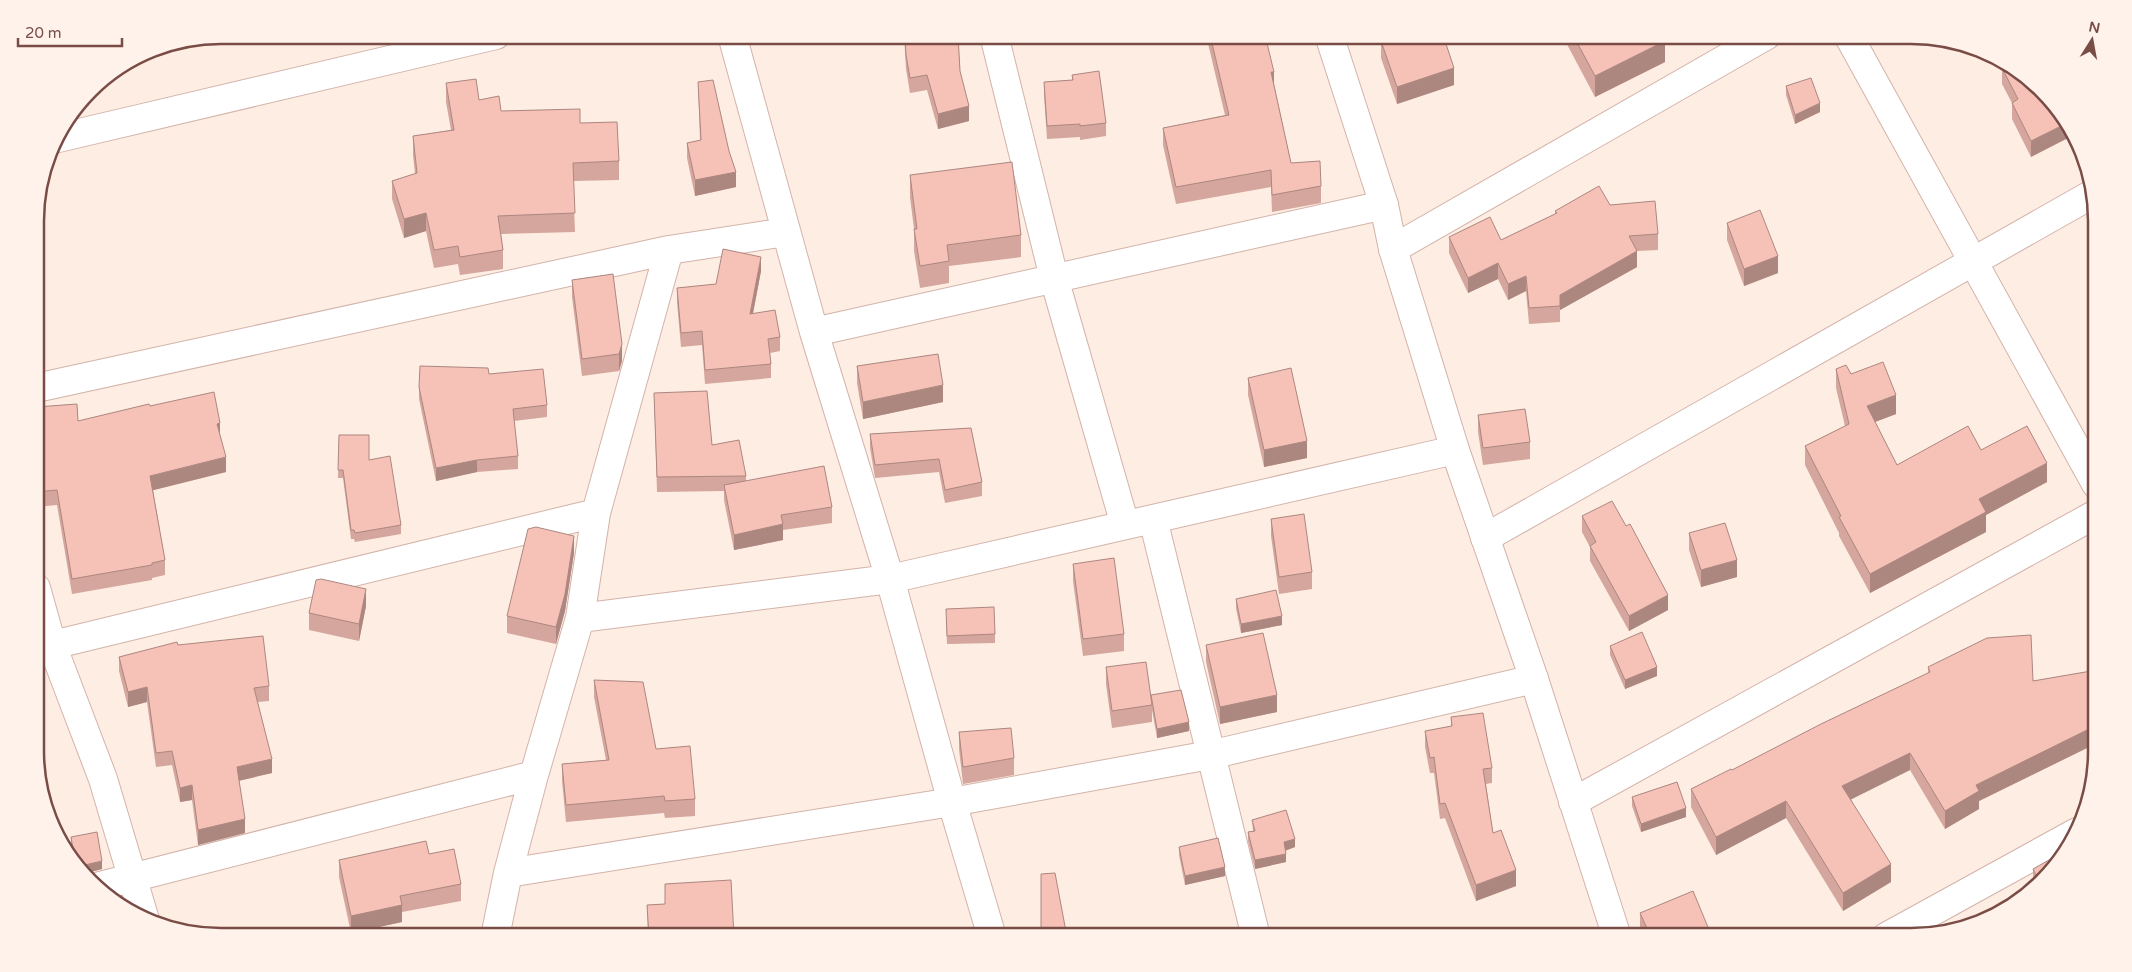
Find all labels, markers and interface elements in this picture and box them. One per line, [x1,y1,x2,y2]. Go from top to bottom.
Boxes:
scale bar [18,15,121,47]
north arrow [2067,15,2117,65]
text: N [2087,18,2102,37]
text: 20 m [25,24,62,42]

